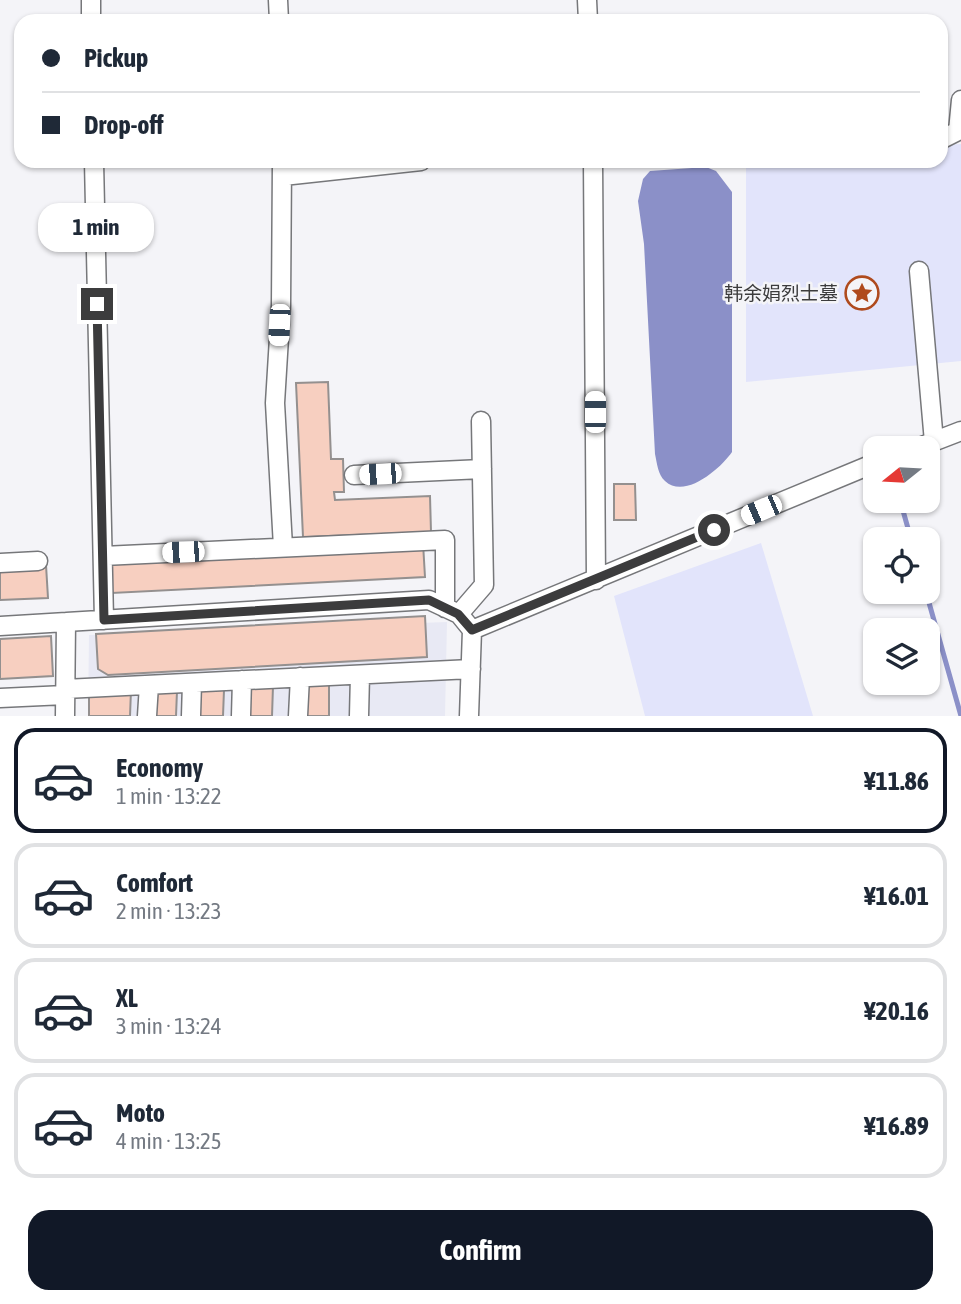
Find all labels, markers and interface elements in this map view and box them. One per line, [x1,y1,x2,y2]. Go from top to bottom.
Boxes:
text: Pickup [84,43,148,73]
text: Drop-off [84,110,164,140]
callout: 1 min [39,202,155,252]
text: 1 min [73,214,119,240]
place icon: 韩余娟烈士墓 [843,274,881,312]
place label: 韩余娟烈士墓 [724,282,838,304]
route end [81,288,113,320]
car [268,303,291,347]
car [585,391,606,433]
north arrow [863,436,940,513]
map controls [863,436,940,695]
car [359,462,402,486]
car [738,492,785,528]
route start [698,514,730,546]
button: locate [863,527,940,604]
car [162,541,205,563]
button: layers [863,618,940,695]
icon: car [32,749,95,812]
text: Economy [116,753,203,783]
text: ¥11.86 [864,766,929,796]
text: 1 min · 13:22 [116,783,222,809]
icon: car [32,864,95,927]
text: Comfort [116,868,193,898]
text: ¥16.01 [864,881,929,911]
text: 2 min · 13:23 [116,898,222,924]
icon: car [32,979,95,1042]
text: XL [116,983,138,1013]
text: ¥20.16 [864,996,929,1026]
text: 3 min · 13:24 [116,1013,222,1039]
icon: car [32,1094,95,1157]
text: Moto [116,1098,165,1128]
text: ¥16.89 [864,1111,929,1141]
text: 4 min · 13:25 [116,1128,222,1154]
button: Confirm [28,1210,933,1290]

